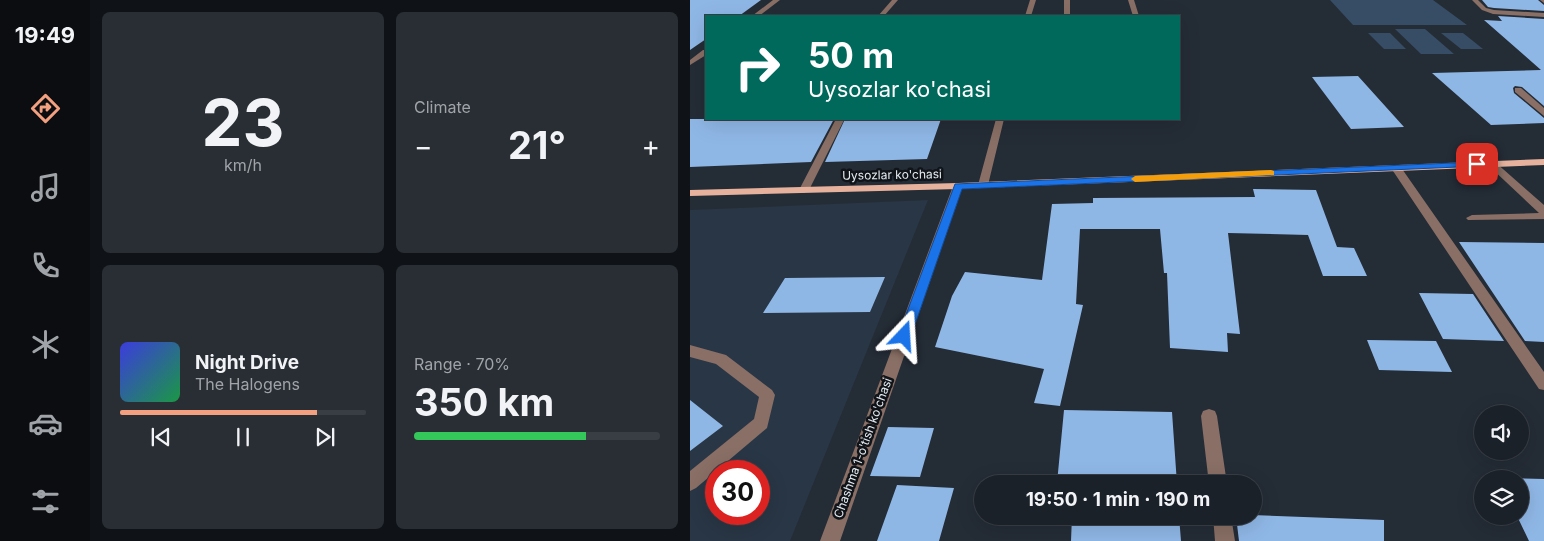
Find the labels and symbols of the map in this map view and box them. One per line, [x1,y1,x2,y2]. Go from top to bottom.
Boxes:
pin [1456,143,1498,185]
street label: Uysozlar ko'chasi [842,166,942,183]
position arrow [877,309,929,361]
street label: Chashma 1-o'tish ko'chasi [830,376,895,520]
speed limit sign: 30 [705,460,770,525]

